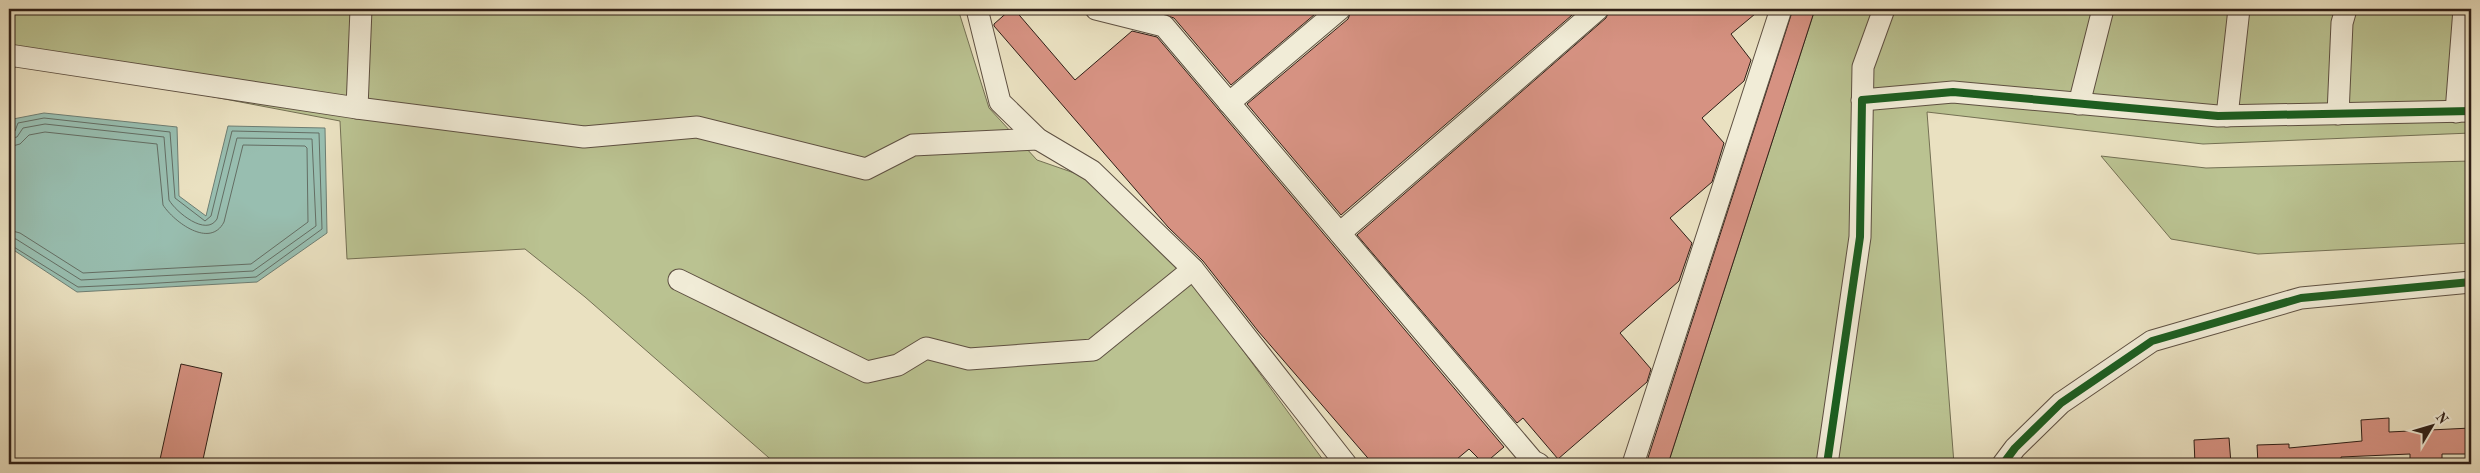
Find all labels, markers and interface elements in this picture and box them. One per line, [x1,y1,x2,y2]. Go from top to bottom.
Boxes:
north arrow [2408,400,2458,450]
text: N [2433,410,2450,427]

